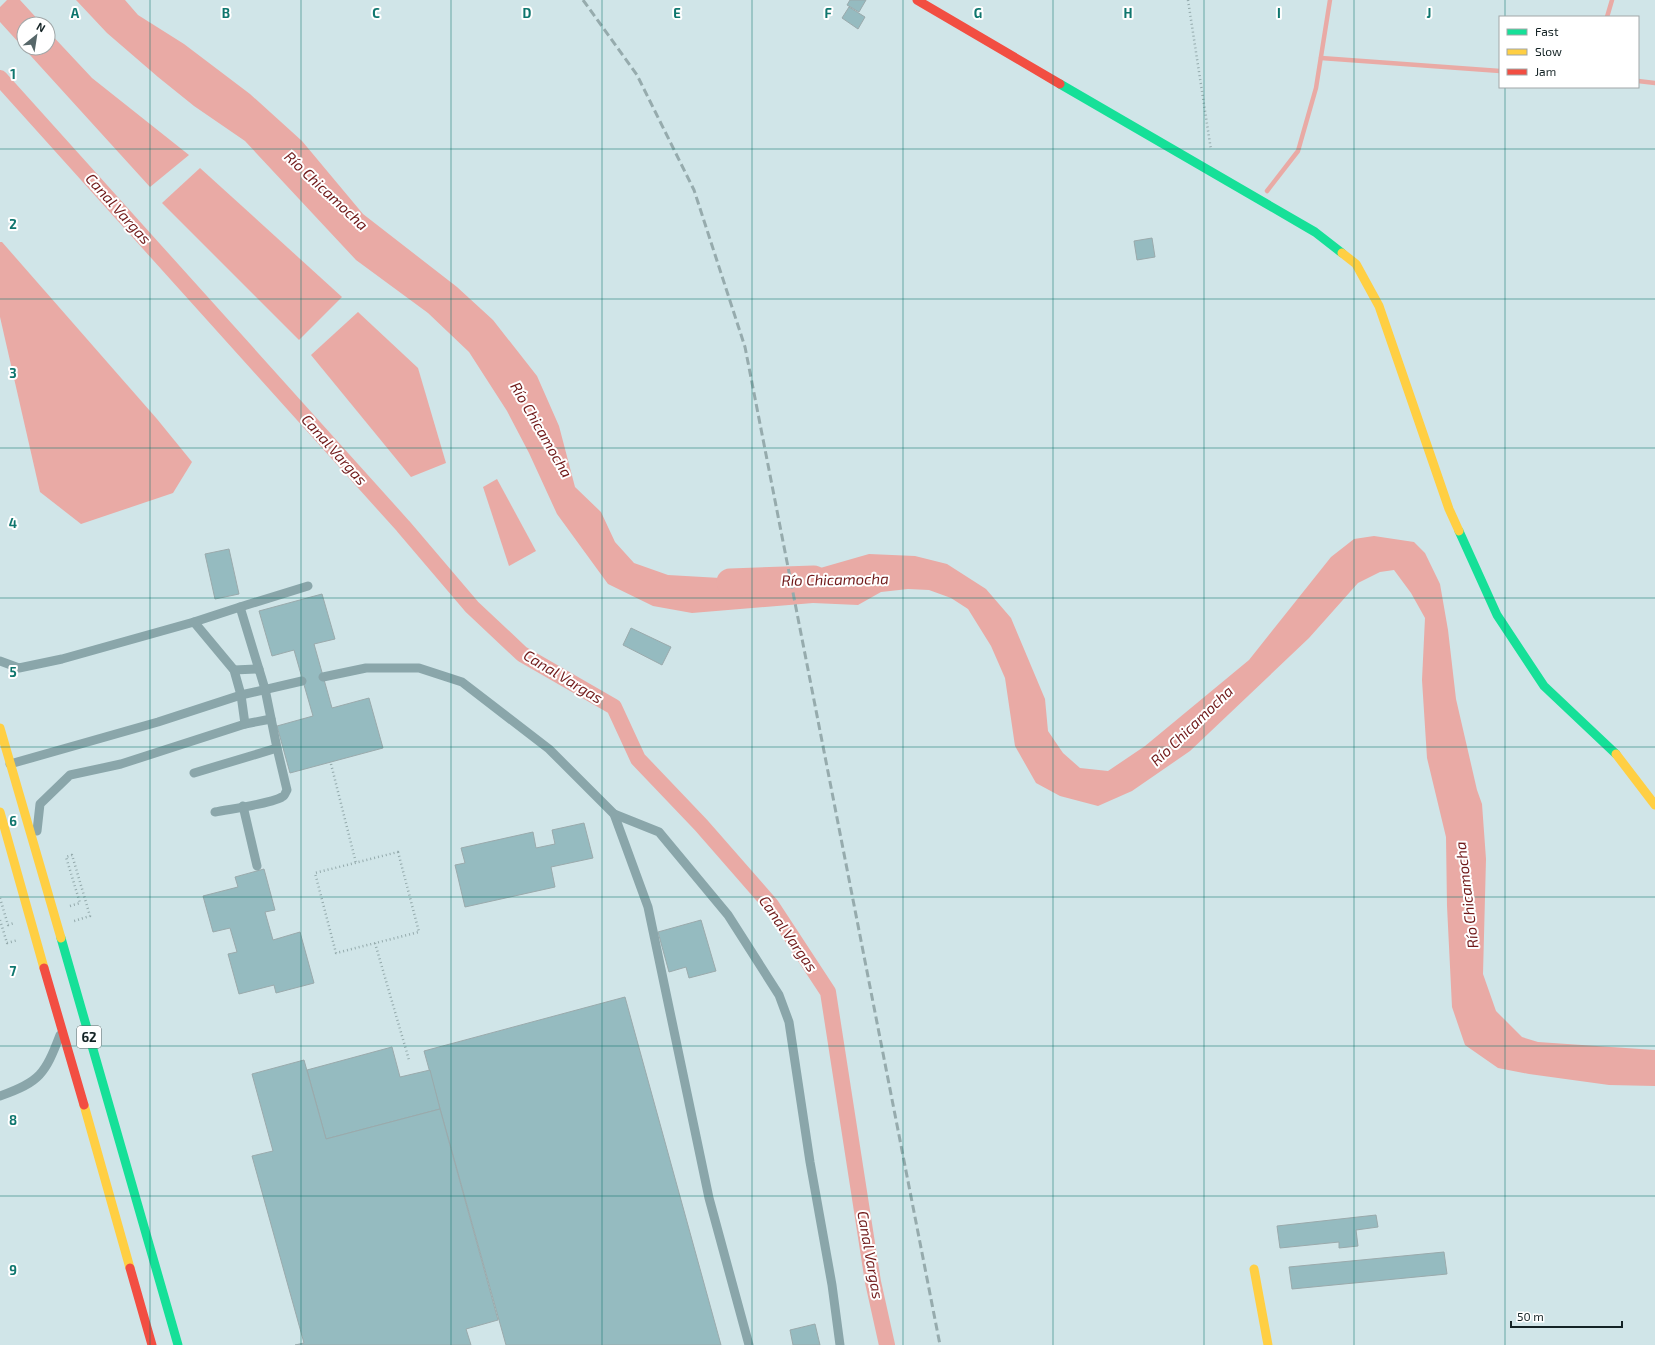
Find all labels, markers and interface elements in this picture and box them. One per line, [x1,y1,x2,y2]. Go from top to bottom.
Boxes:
text: A [71,5,80,21]
text: B [222,5,230,21]
text: C [372,5,380,21]
text: D [523,5,532,21]
text: E [673,5,681,21]
text: F [824,5,832,21]
text: G [974,5,982,21]
text: H [1124,5,1133,21]
text: I [1277,5,1281,21]
text: J [1427,5,1431,21]
north arrow [16,16,56,56]
legend [1499,16,1639,88]
text: N [35,19,48,35]
text: Fast [1535,24,1559,38]
text: Slow [1535,44,1562,58]
text: Jam [1535,64,1556,78]
text: 1 [10,66,16,82]
water label: Río Chicamocha [281,147,372,233]
water label: Canal Vargas [82,169,155,248]
text: 2 [9,216,17,232]
text: 3 [9,365,17,381]
water label: Río Chicamocha [507,378,577,481]
water label: Canal Vargas [298,410,371,489]
text: 4 [9,515,17,531]
water label: Río Chicamocha [781,569,889,589]
water label: Canal Vargas [521,646,607,707]
text: 5 [9,664,17,680]
water label: Río Chicamocha [1146,681,1236,769]
text: 6 [9,813,17,829]
water label: Río Chicamocha [1451,841,1481,950]
water label: Canal Vargas [756,892,822,975]
text: 7 [10,963,17,979]
road number: 62 [77,1026,101,1048]
text: 8 [9,1112,17,1128]
water label: Canal Vargas [854,1209,888,1301]
text: 9 [9,1262,17,1278]
scale bar [1511,1303,1622,1329]
text: 50 m [1517,1309,1544,1323]

